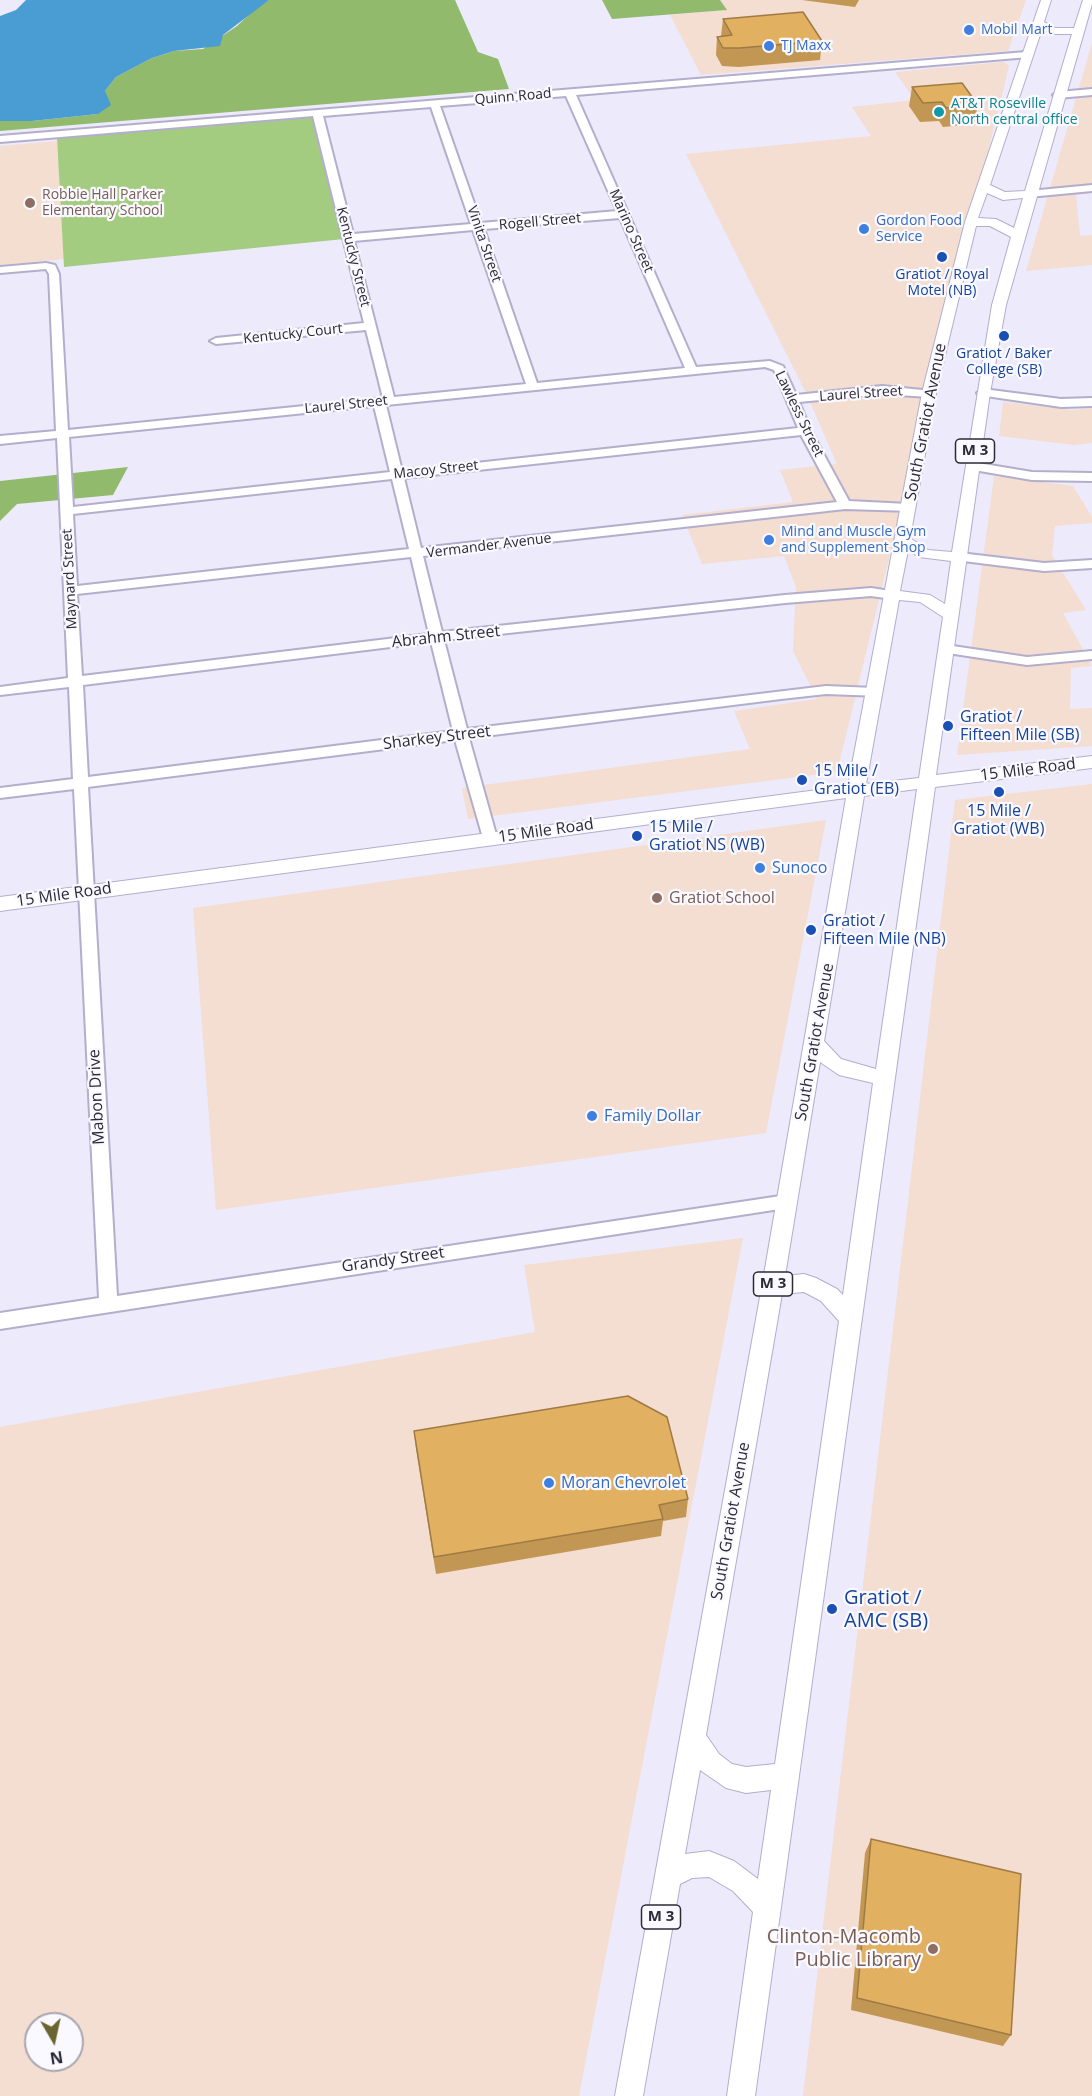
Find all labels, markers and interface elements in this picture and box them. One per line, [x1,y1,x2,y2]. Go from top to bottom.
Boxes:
place label: Mobil Mart [981,22,1052,38]
marker: Mobil Mart [962,23,976,37]
place label: TJ Maxx [781,38,831,54]
marker: TJ Maxx [762,39,776,53]
street label: Quinn Road [474,85,552,109]
place label: AT&T Roseville North central office [951,96,1078,128]
marker: AT&T Roseville North central office [932,105,946,119]
place label: Robbie Hall Parker Elementary School [42,187,163,220]
street label: Marino Street [605,187,657,275]
marker: Robbie Hall Parker Elementary School [23,196,37,210]
street label: Vinita Street [463,204,505,284]
street label: Kentucky Street [332,205,374,309]
street label: Rogell Street [498,210,582,234]
place label: Gordon Food Service [876,213,962,246]
marker: Gordon Food Service [857,222,871,236]
marker: Gratiot / Royal Motel (NB) [935,250,949,264]
place label: Gratiot / Royal Motel (NB) [895,267,989,300]
street label: Kentucky Court [242,320,344,348]
marker: Gratiot / Baker College (SB) [997,329,1011,343]
street label: South Gratiot Avenue [901,342,951,502]
place label: Gratiot / Baker College (SB) [956,346,1052,378]
street label: Lawless Street [771,368,827,460]
street label: Laurel Street [819,383,903,405]
street label: Laurel Street [304,392,388,418]
road number: M 3 [956,439,994,463]
street label: Macoy Street [393,457,479,483]
place label: Mind and Muscle Gym and Supplement Shop [781,524,926,556]
street label: Maynard Street [59,528,81,630]
street label: Vermander Avenue [426,530,552,562]
marker: Mind and Muscle Gym and Supplement Shop [762,533,776,547]
street label: Abrahm Street [391,622,501,652]
place label: Gratiot / Fifteen Mile (SB) [960,707,1079,745]
marker: Gratiot / Fifteen Mile (SB) [941,719,955,733]
street label: Sharkey Street [382,722,492,754]
street label: 15 Mile Road [979,755,1077,785]
place label: 15 Mile / Gratiot (EB) [814,761,899,799]
marker: 15 Mile / Gratiot (EB) [795,773,809,787]
marker: 15 Mile / Gratiot (WB) [992,785,1006,799]
place label: 15 Mile / Gratiot (WB) [954,801,1044,839]
street label: 15 Mile Road [497,815,595,847]
place label: 15 Mile / Gratiot NS (WB) [649,817,765,855]
marker: 15 Mile / Gratiot NS (WB) [630,829,644,843]
place label: Sunoco [772,858,827,878]
marker: Sunoco [753,861,767,875]
street label: 15 Mile Road [15,879,113,911]
place label: Gratiot School [669,888,775,908]
marker: Gratiot School [650,891,664,905]
place label: Gratiot / Fifteen Mile (NB) [823,911,946,949]
marker: Gratiot / Fifteen Mile (NB) [804,923,818,937]
street label: South Gratiot Avenue [792,962,838,1122]
street label: Mabon Drive [85,1049,109,1145]
place label: Family Dollar [604,1106,701,1126]
marker: Family Dollar [585,1109,599,1123]
street label: Grandy Street [340,1243,446,1277]
road number: M 3 [754,1272,792,1296]
street label: South Gratiot Avenue [708,1441,754,1601]
place label: Moran Chevrolet [561,1473,686,1493]
marker: Moran Chevrolet [542,1476,556,1490]
place label: Gratiot / AMC (SB) [844,1586,928,1633]
marker: Gratiot / AMC (SB) [825,1602,839,1616]
road number: M 3 [642,1905,680,1929]
place label: Clinton-Macomb Public Library [767,1925,921,1972]
marker: Clinton-Macomb Public Library [926,1942,940,1956]
north arrow [24,2012,84,2072]
text: N [48,2046,65,2070]

